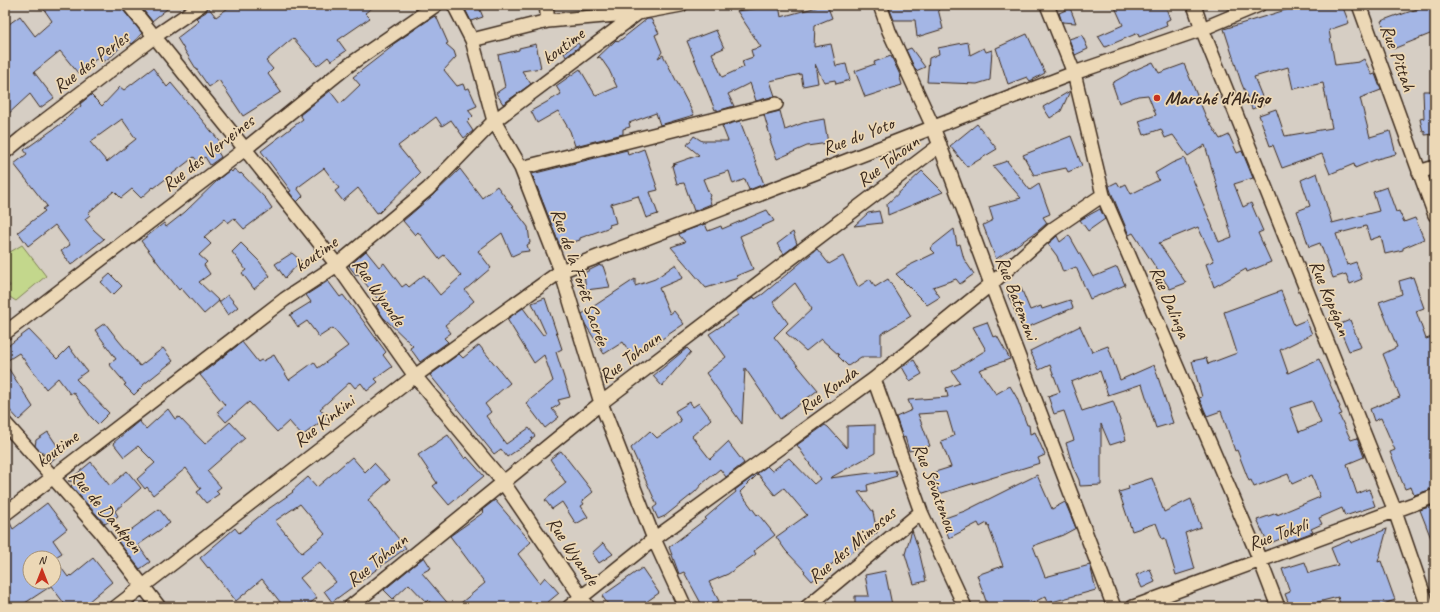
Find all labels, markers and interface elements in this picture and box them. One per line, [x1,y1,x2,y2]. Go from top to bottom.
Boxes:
street label: koutime [537,21,591,70]
street label: Rue Pittah [1375,21,1421,95]
street label: Rue des Perles [48,25,135,99]
place label: Marché d'Ahligo [1165,86,1272,110]
marker: Marché d'Ahligo [1152,93,1162,103]
street label: Rue des Verveines [157,108,260,197]
street label: Rue du Yoto [819,111,899,161]
street label: Rue Tohoun [852,129,924,192]
street label: Rue de la Forêt Sacrée [545,205,615,351]
street label: koutime [290,229,344,277]
street label: Rue Wyande [347,253,412,332]
street label: Rue Batemoni [990,253,1045,346]
street label: Rue Kopégan [1304,256,1356,340]
street label: Rue Dalinga [1144,262,1196,343]
street label: Rue Tohoun [594,325,666,388]
street label: Rue Konda [794,360,864,419]
street label: Rue Kinkini [288,388,361,452]
street label: koutime [31,424,85,473]
street label: Rue Sévatonou [907,440,963,535]
street label: Rue de Dankpen [64,464,148,558]
street label: Rue des Mimosas [803,500,902,589]
street label: Rue Tokpli [1245,511,1314,556]
street label: Rue Wyande [541,512,606,591]
street label: Rue Tohoun [341,528,413,592]
north arrow [22,550,62,590]
text: N [39,553,48,567]

